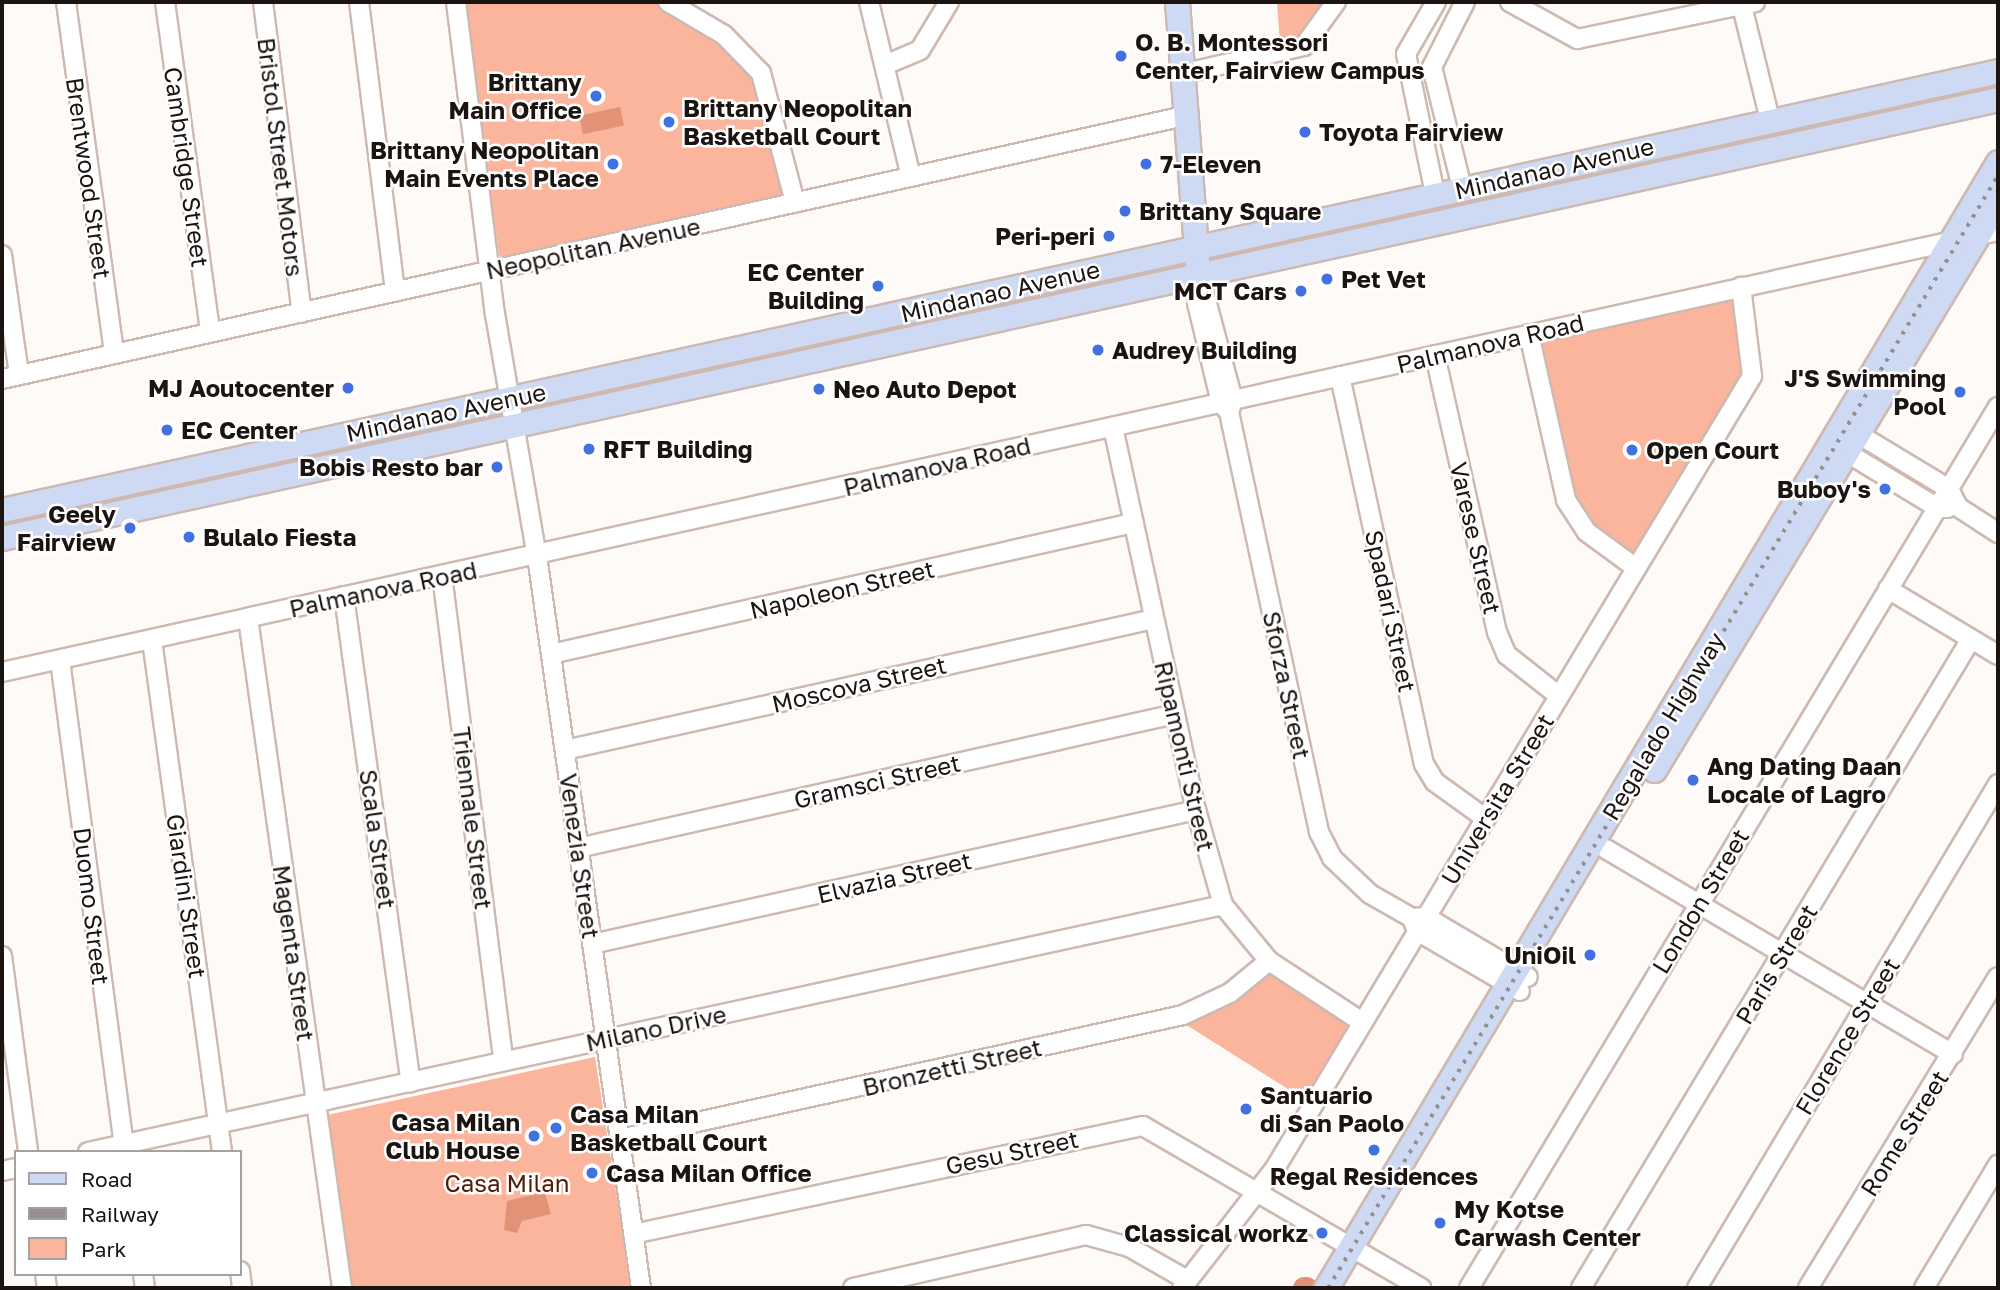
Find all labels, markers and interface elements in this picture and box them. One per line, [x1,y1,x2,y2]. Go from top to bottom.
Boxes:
place label: O. B. Montessori Center, Fairview Campus [1135,28,1425,84]
street label: Bristol Street Motors [252,36,310,278]
marker: O. B. Montessori Center, Fairview Campus [1113,48,1129,64]
street label: Cambridge Street [159,65,215,269]
place label: Brittany Main Office [449,68,582,124]
street label: Brentwood Street [61,75,117,281]
marker: Brittany Main Office [588,88,604,104]
place label: Brittany Neopolitan Basketball Court [683,94,912,150]
marker: Brittany Neopolitan Basketball Court [661,114,677,130]
place label: Toyota Fairview [1319,118,1503,146]
marker: Toyota Fairview [1297,124,1313,140]
street label: Mindanao Avenue [1452,131,1656,205]
place label: Brittany Neopolitan Main Events Place [370,136,599,192]
place label: 7-Eleven [1160,150,1261,178]
marker: Brittany Neopolitan Main Events Place [605,156,621,172]
marker: 7-Eleven [1138,156,1154,172]
place label: Brittany Square [1139,197,1322,225]
marker: Brittany Square [1117,203,1133,219]
street label: Neopolitan Avenue [483,211,703,285]
place label: Peri-peri [995,222,1095,250]
marker: Peri-peri [1101,228,1117,244]
street label: Mindanao Avenue [898,254,1102,328]
place label: EC Center Building [747,258,864,314]
place label: Pet Vet [1341,265,1426,293]
marker: Pet Vet [1319,271,1335,287]
place label: MCT Cars [1174,277,1287,305]
marker: EC Center Building [870,278,886,294]
marker: MCT Cars [1293,283,1309,299]
street label: Palmanova Road [1394,307,1586,379]
place label: Audrey Building [1112,336,1297,364]
marker: Audrey Building [1090,342,1106,358]
place label: J'S Swimming Pool [1784,364,1946,420]
place label: MJ Aoutocenter [148,374,334,402]
place label: Neo Auto Depot [833,375,1017,403]
street label: Mindanao Avenue [343,377,549,447]
marker: MJ Aoutocenter [340,380,356,396]
marker: Neo Auto Depot [811,381,827,397]
marker: J'S Swimming Pool [1952,384,1968,400]
place label: EC Center [181,416,298,444]
marker: EC Center [159,422,175,438]
street label: Palmanova Road [841,430,1033,502]
place label: RFT Building [603,435,753,463]
place label: Open Court [1646,436,1779,464]
marker: RFT Building [581,441,597,457]
marker: Open Court [1624,442,1640,458]
place label: Bobis Resto bar [299,453,483,481]
marker: Bobis Resto bar [489,459,505,475]
street label: Varese Street [1445,459,1507,617]
place label: Buboy's [1777,475,1871,503]
marker: Buboy's [1877,481,1893,497]
place label: Geely Fairview [17,500,116,556]
marker: Geely Fairview [122,520,138,536]
place label: Bulalo Fiesta [203,523,356,551]
street label: Spadari Street [1360,527,1422,695]
marker: Bulalo Fiesta [181,529,197,545]
street label: Napoleon Street [747,554,937,624]
street label: Palmanova Road [286,555,480,623]
street label: Sforza Street [1257,609,1317,761]
street label: Regalado Highway [1596,627,1730,825]
street label: Moscova Street [769,650,949,718]
street label: Ripamonti Street [1149,658,1221,854]
street label: Universita Street [1435,708,1559,890]
street label: Triennale Street [448,725,498,911]
street label: Gramsci Street [791,748,963,814]
place label: Ang Dating Daan Locale of Lagro [1707,752,1901,808]
street label: Scala Street [354,768,402,910]
street label: Venezia Street [554,772,606,940]
marker: Ang Dating Daan Locale of Lagro [1685,772,1701,788]
street label: Giardini Street [161,812,213,980]
street label: London Street [1646,823,1754,979]
street label: Duomo Street [68,826,116,986]
street label: Elvazia Street [814,845,974,909]
street label: Magenta Street [267,863,321,1043]
street label: Paris Street [1729,899,1823,1029]
place label: UniOil [1504,941,1576,969]
marker: UniOil [1582,947,1598,963]
street label: Florence Street [1789,952,1905,1120]
street label: Milano Drive [583,999,729,1057]
street label: Bronzetti Street [860,1032,1044,1102]
street label: Rome Street [1854,1065,1954,1201]
place label: Santuario di San Paolo [1260,1081,1404,1137]
place label: Casa Milan Basketball Court [570,1100,767,1156]
marker: Santuario di San Paolo [1238,1101,1254,1117]
place label: Casa Milan Club House [385,1108,520,1164]
marker: Casa Milan Basketball Court [548,1120,564,1136]
street label: Gesu Street [943,1124,1081,1180]
marker: Casa Milan Club House [526,1128,542,1144]
marker: Regal Residences [1366,1142,1382,1158]
legend [14,1150,242,1276]
place label: Casa Milan Office [606,1159,812,1187]
place label: Regal Residences [1270,1162,1478,1190]
marker: Casa Milan Office [584,1165,600,1181]
text: Road [81,1166,132,1192]
park label: Casa Milan [444,1169,570,1197]
place label: My Kotse Carwash Center [1454,1195,1641,1251]
text: Railway [81,1201,159,1227]
marker: My Kotse Carwash Center [1432,1215,1448,1231]
place label: Classical workz [1124,1219,1308,1247]
marker: Classical workz [1314,1225,1330,1241]
text: Park [81,1236,126,1262]

